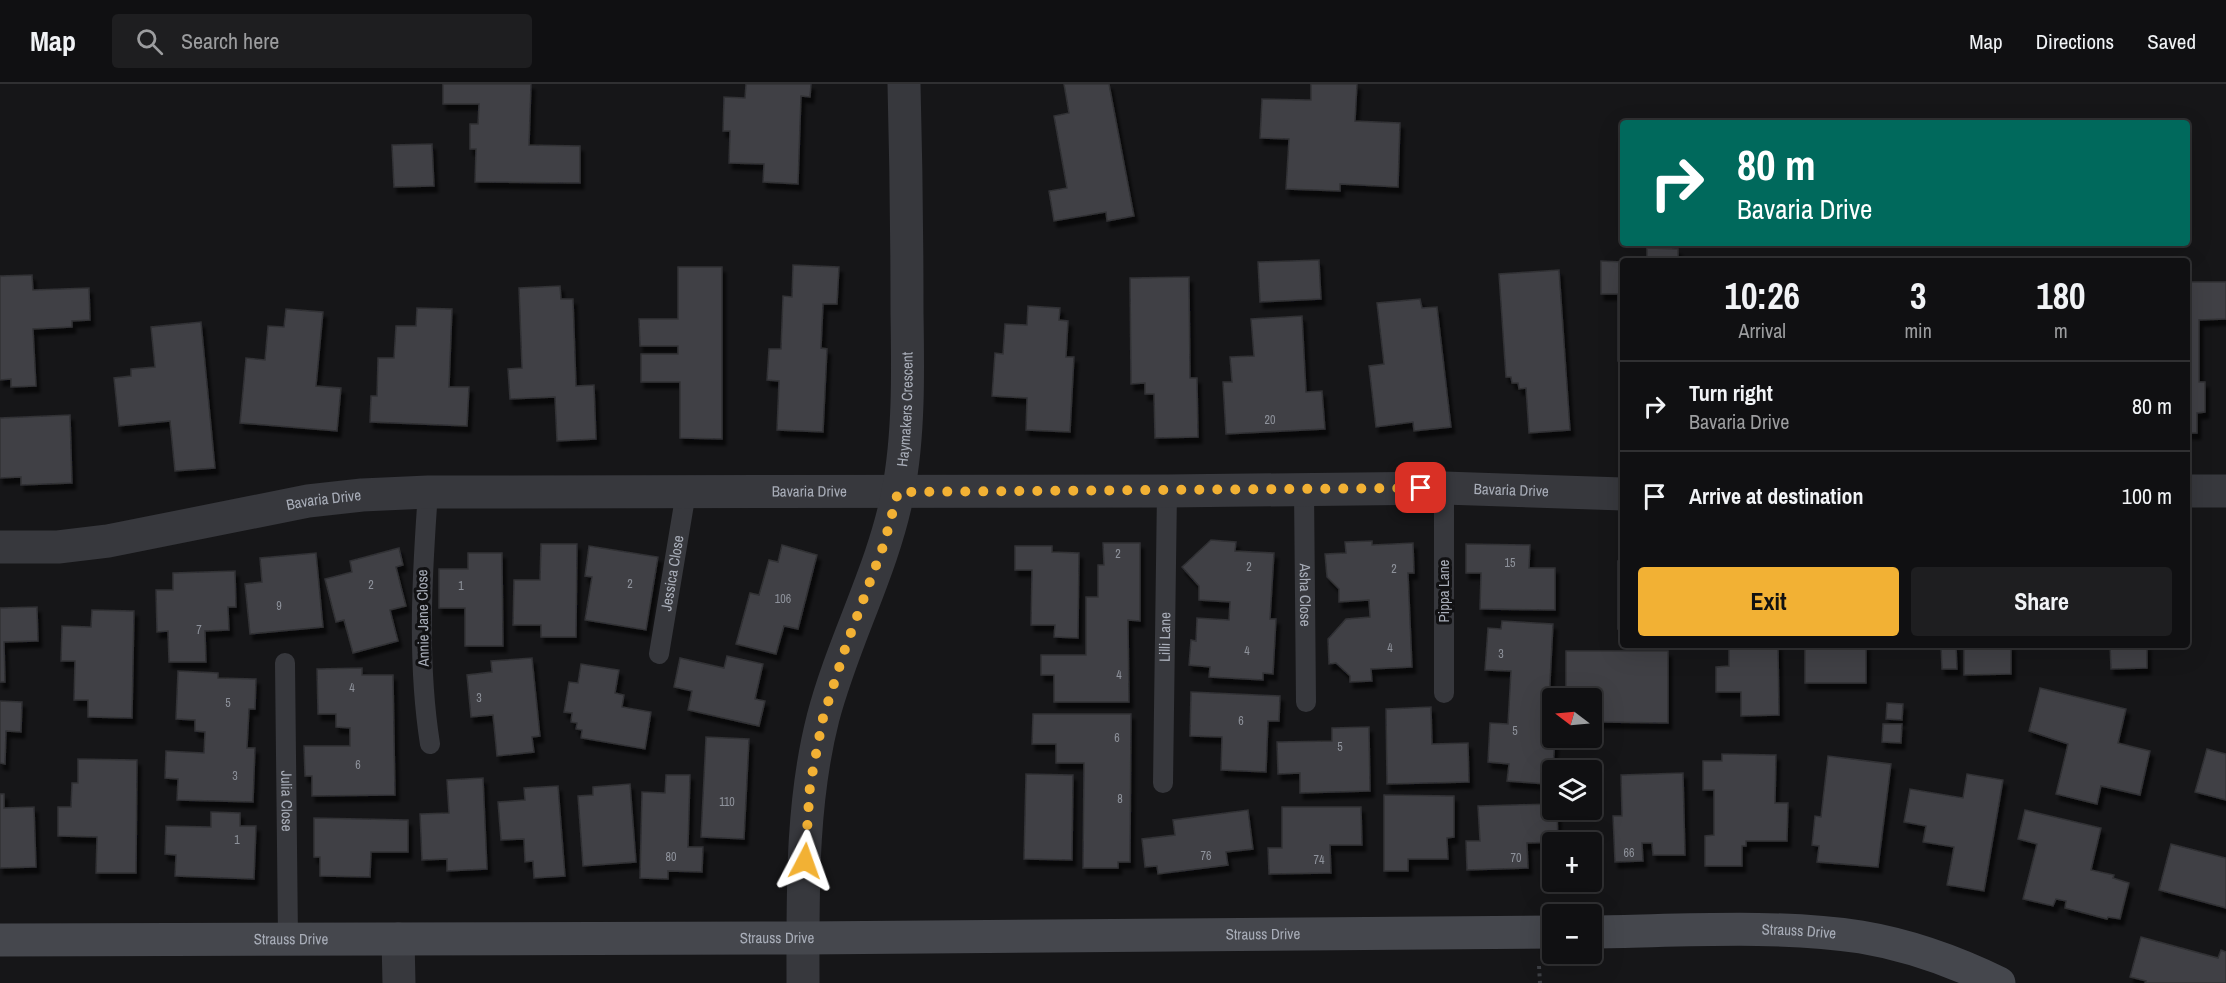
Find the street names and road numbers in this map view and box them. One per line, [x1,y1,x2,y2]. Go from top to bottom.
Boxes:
street label: Haymakers Crescent [891,351,918,468]
street label: Bavaria Drive [1473,478,1549,502]
street label: Bavaria Drive [772,480,847,502]
street label: Bavaria Drive [284,484,362,515]
street label: Jessica Close [655,533,689,613]
street label: Pippa Lane [1433,559,1454,622]
street label: Asha Close [1295,562,1316,627]
street label: Annie Jane Close [411,569,434,668]
street label: Lilli Lane [1154,612,1175,662]
street label: Julia Close [276,770,298,832]
street label: Strauss Drive [1761,918,1837,944]
street label: Strauss Drive [1226,923,1301,945]
street label: Strauss Drive [740,927,815,948]
street label: Strauss Drive [254,928,328,949]

